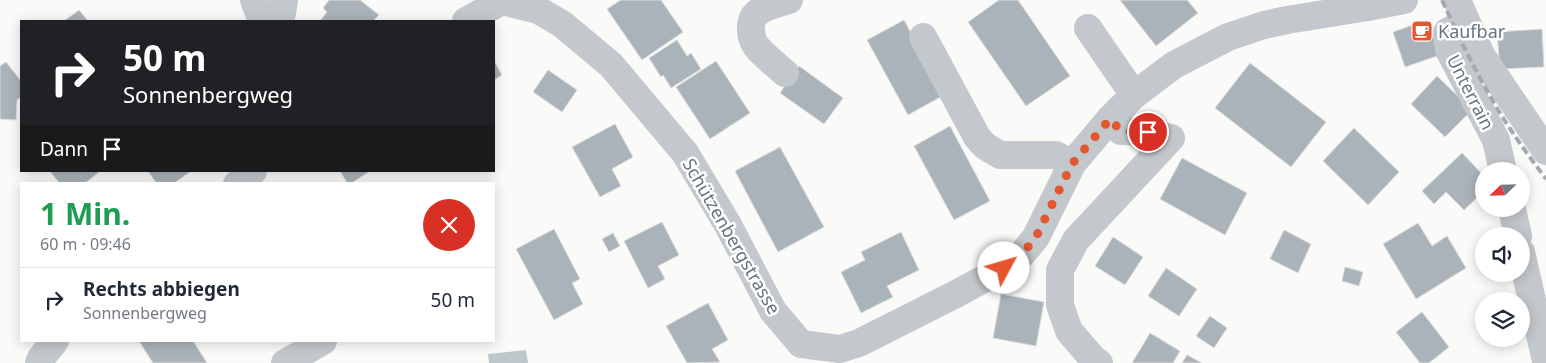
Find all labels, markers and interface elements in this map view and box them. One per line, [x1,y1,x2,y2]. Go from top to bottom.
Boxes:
cafe icon: Kaufbar [1410,19,1434,43]
place label: Kaufbar [1438,19,1506,43]
text: 50 m [123,34,206,81]
icon: right [40,40,105,105]
street label: Unterrain [1442,50,1500,134]
text: Sonnenbergweg [123,79,293,109]
pin [1127,111,1169,153]
icon: arrive [1134,118,1162,146]
icon: arrive [98,135,126,163]
text: Dann [40,136,88,162]
street label: Schützenbergstrasse [678,154,786,318]
north arrow [1475,162,1530,218]
map controls [1475,162,1530,347]
text: 1 Min. [40,193,130,234]
button: close [423,199,475,251]
button: sound [1475,227,1530,282]
text: 60 m · 09:46 [40,233,131,255]
position arrow [977,241,1029,293]
text: Rechts abbiegen [83,276,240,302]
icon: right [40,286,68,314]
text: 50 m [431,287,475,313]
button: layers [1475,292,1530,347]
text: Sonnenbergweg [83,302,207,324]

